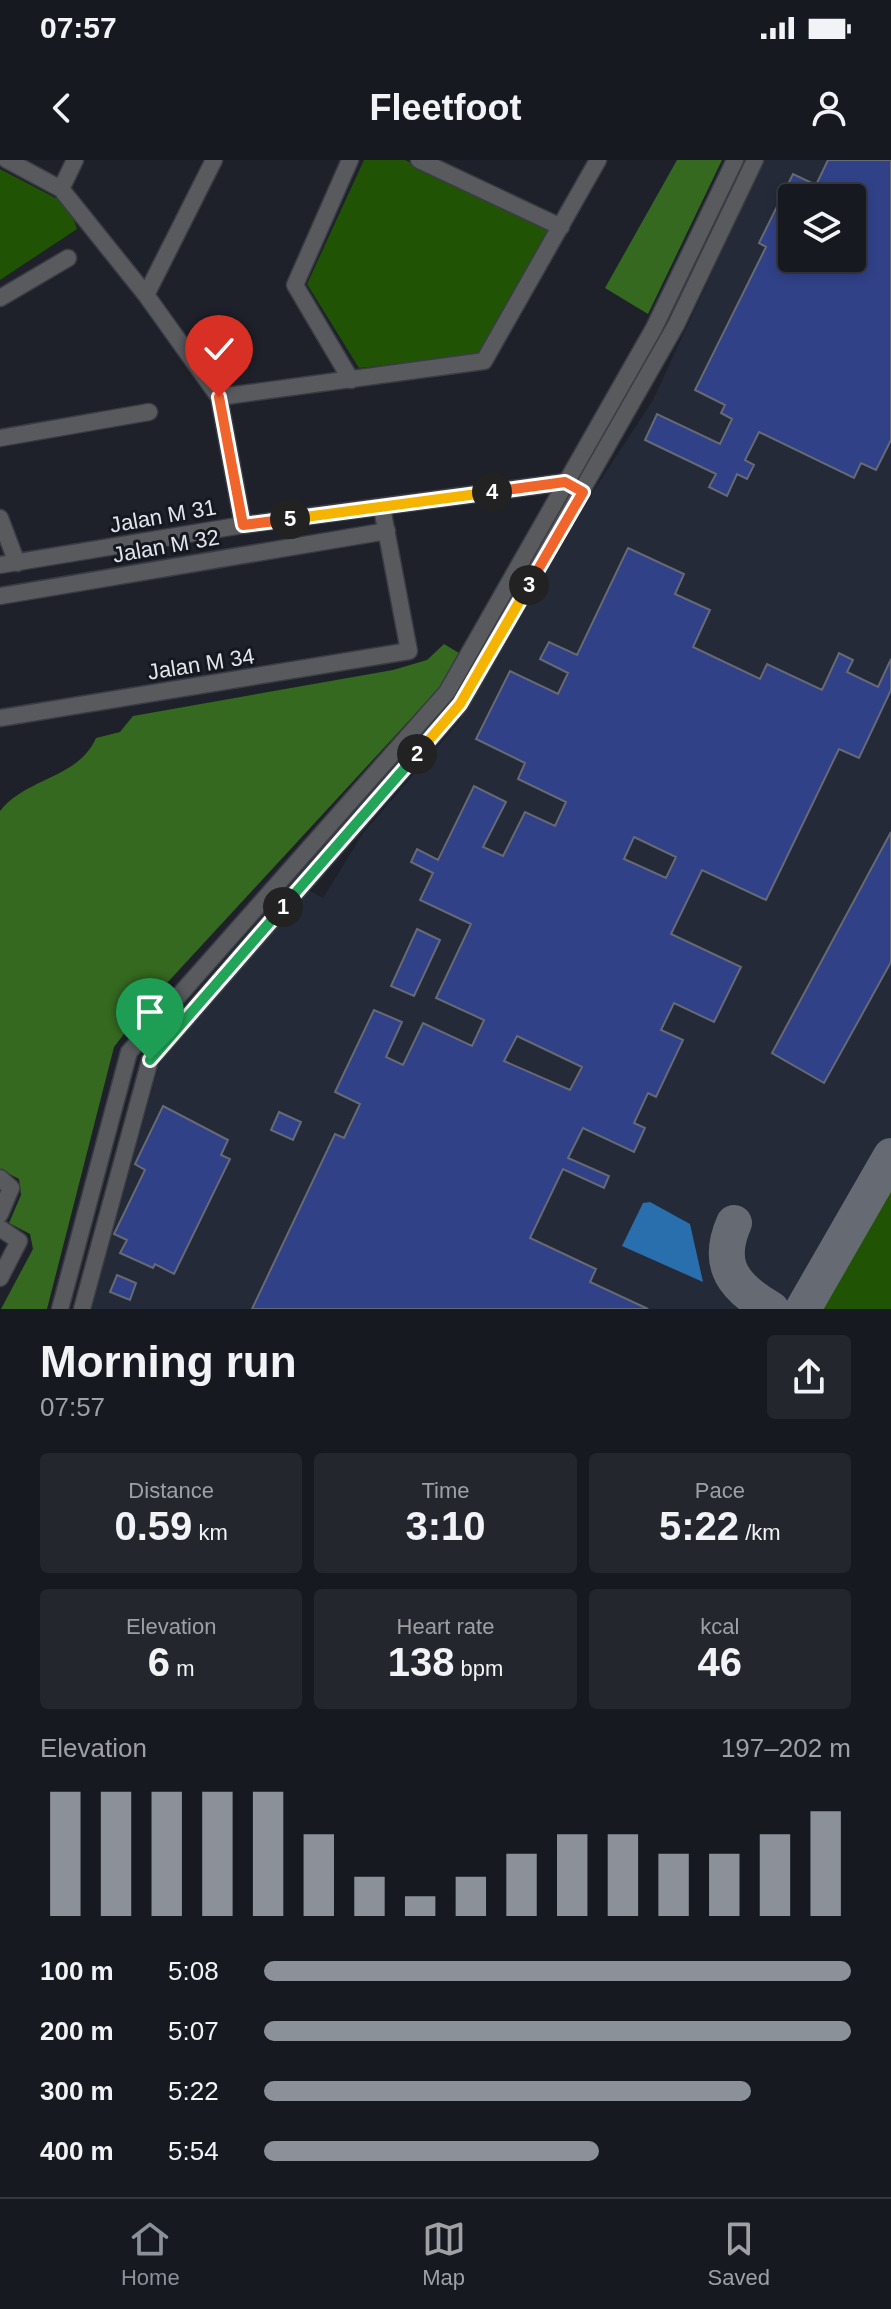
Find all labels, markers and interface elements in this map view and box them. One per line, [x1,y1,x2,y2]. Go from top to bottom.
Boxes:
text: 07:57 [40,11,117,44]
icon: back [40,86,84,130]
icon: person [807,86,851,130]
text: Fleetfoot [370,87,521,128]
map controls [778,184,866,272]
button: layers [778,184,866,272]
pin [185,315,253,397]
icon: check [197,327,241,371]
pin: 4 [472,472,512,512]
text: 4 [486,479,498,504]
street label: Jalan M 31 [108,494,218,538]
pin: 5 [270,499,310,539]
text: 5 [284,506,296,531]
street label: Jalan M 32 [111,524,221,568]
pin: 3 [509,565,549,605]
text: 3 [523,572,535,597]
street label: Jalan M 34 [146,643,256,685]
pin: 2 [397,734,437,774]
text: 2 [411,741,423,766]
pin: 1 [263,887,303,927]
text: 1 [277,894,289,919]
pin [116,978,184,1060]
icon: arrive [128,990,172,1034]
button: share [767,1335,851,1419]
text: Morning run [40,1337,297,1386]
text: 07:57 [40,1392,105,1422]
text: Distance [128,1478,214,1503]
text: Time [421,1478,470,1503]
text: Pace [695,1478,745,1503]
text: 0.59 [115,1504,192,1548]
text: 3:10 [405,1504,486,1548]
text: 5:22 [659,1504,739,1548]
text: km [192,1520,228,1545]
text: /km [739,1520,781,1545]
text: Elevation [126,1614,216,1639]
text: Heart rate [397,1614,494,1639]
text: kcal [700,1614,739,1639]
text: 6 [148,1640,170,1684]
text: 138 [388,1640,454,1684]
text: 46 [698,1640,742,1684]
text: m [170,1656,195,1681]
text: bpm [454,1656,503,1681]
text: Elevation [40,1733,147,1763]
text: 197–202 m [721,1733,851,1763]
text: 100 m [40,1956,114,1986]
text: 5:08 [168,1956,219,1986]
text: 200 m [40,2016,114,2046]
text: 5:07 [168,2016,219,2046]
text: 300 m [40,2076,114,2106]
text: 5:22 [168,2076,219,2106]
text: 400 m [40,2136,114,2166]
text: 5:54 [168,2136,219,2166]
tab: Home [121,2217,180,2291]
tab: Map [422,2217,466,2291]
tab: Saved [708,2217,770,2291]

